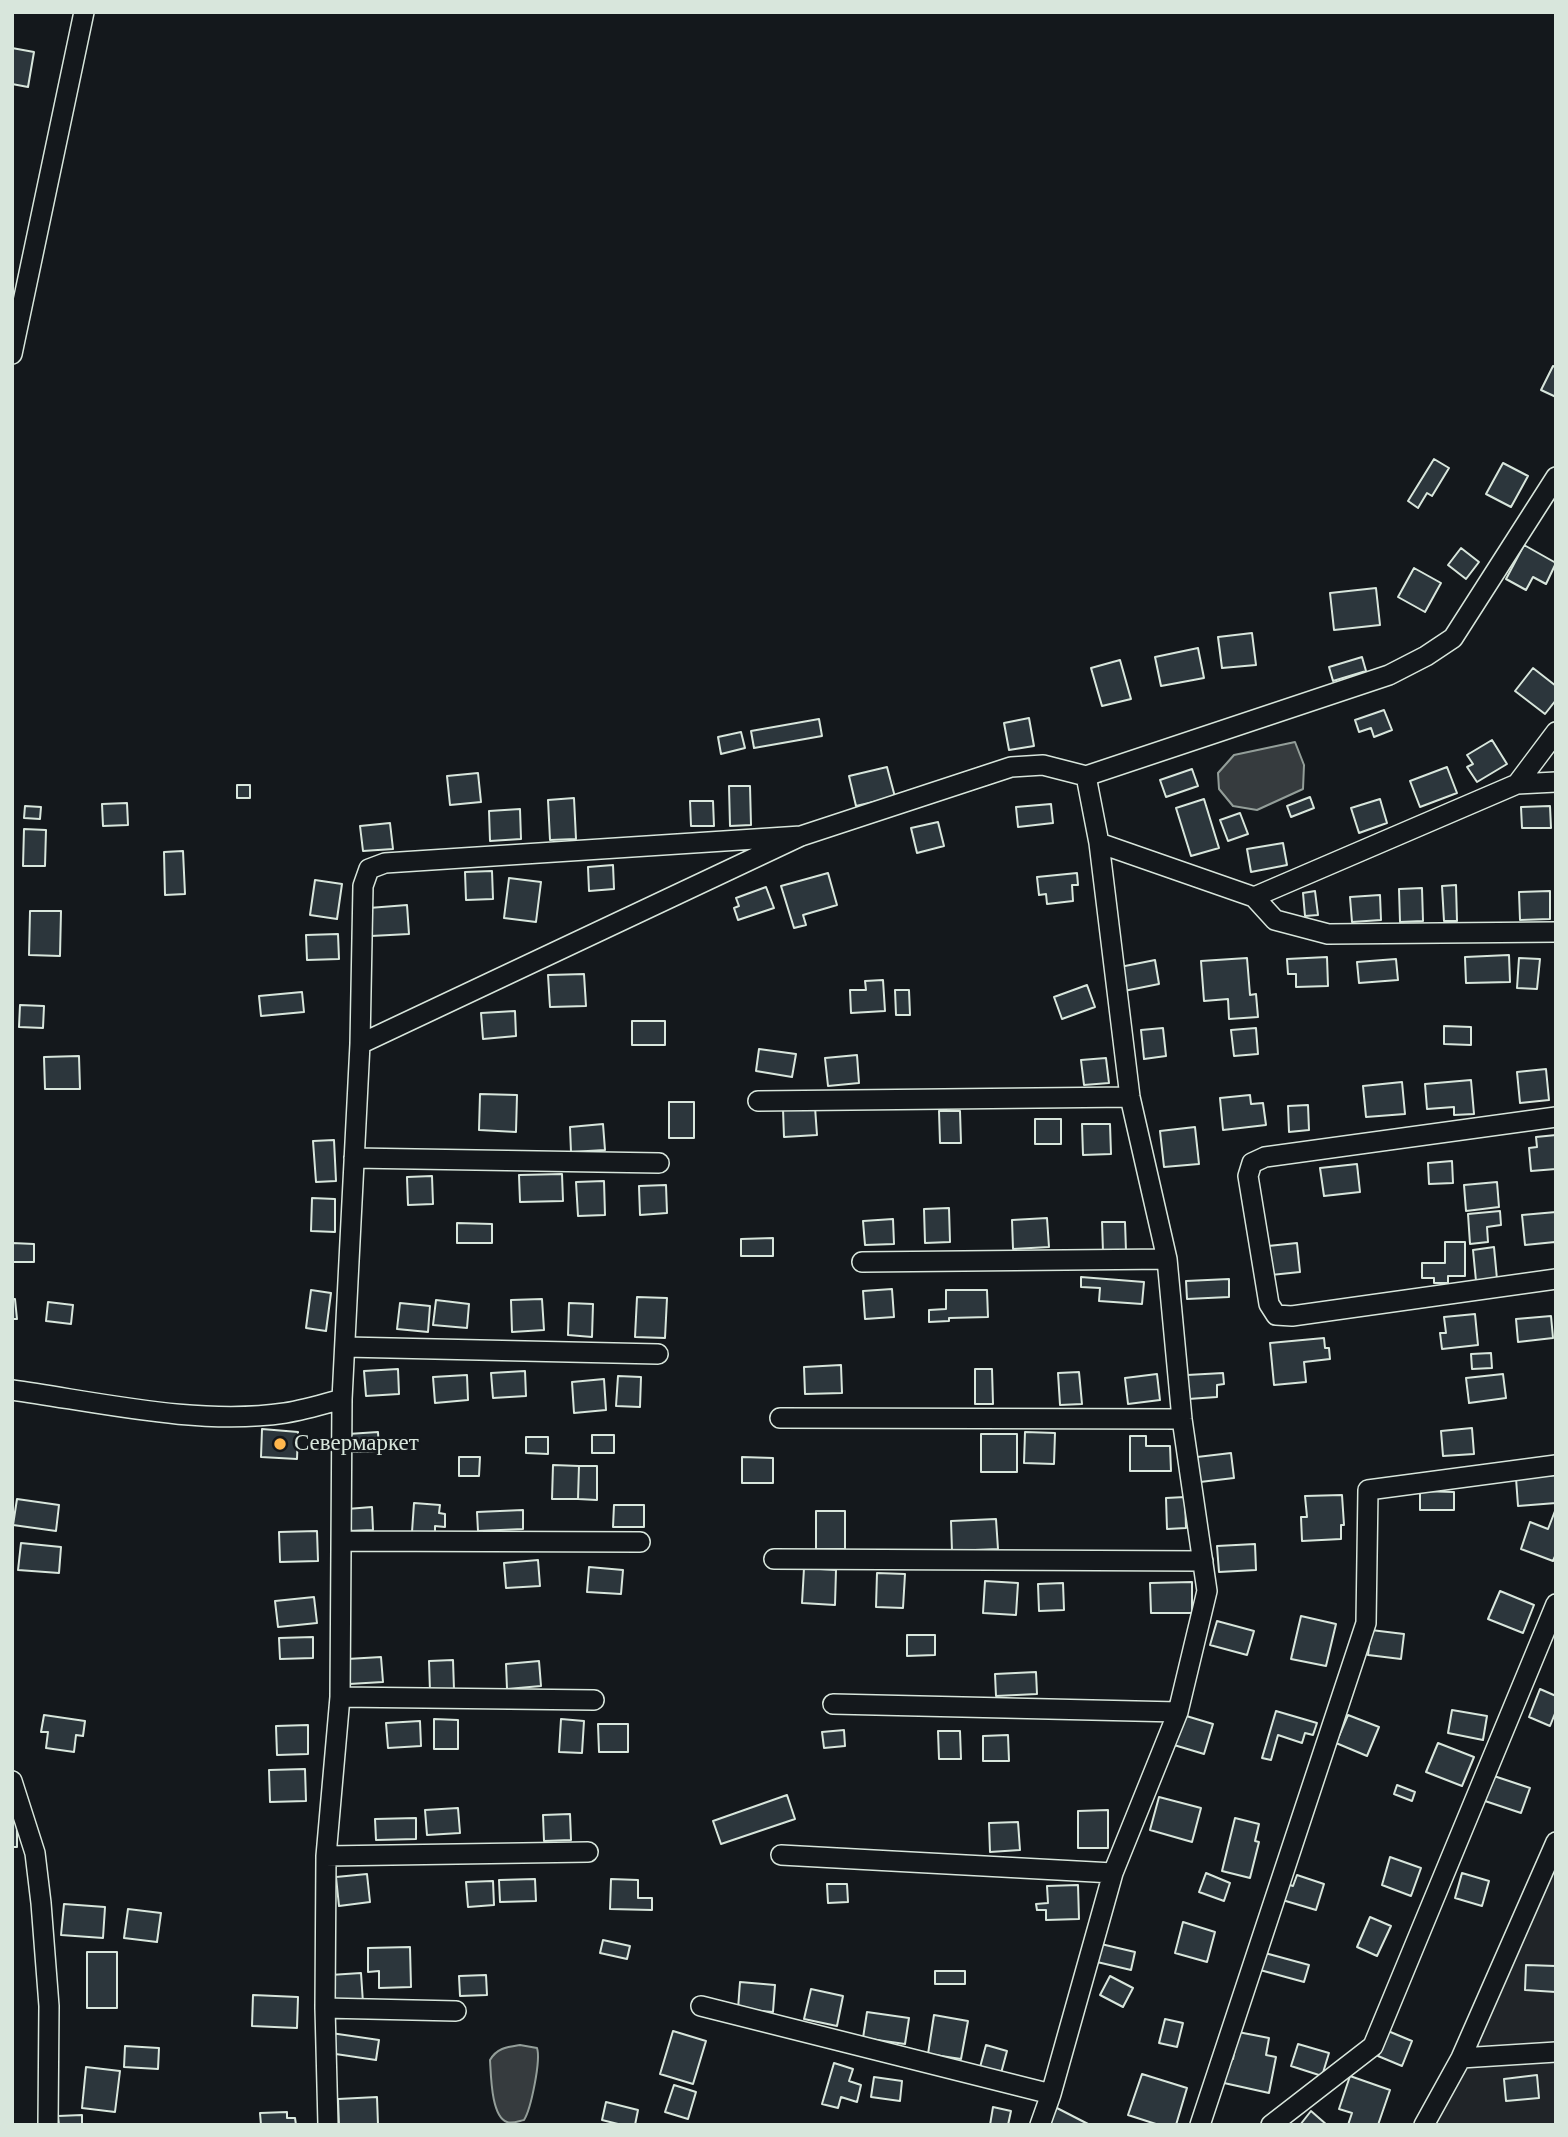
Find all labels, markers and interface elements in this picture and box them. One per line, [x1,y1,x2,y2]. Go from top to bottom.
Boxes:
place label: Севермаркет [294,1430,419,1458]
marker: Севермаркет [272,1436,288,1452]

